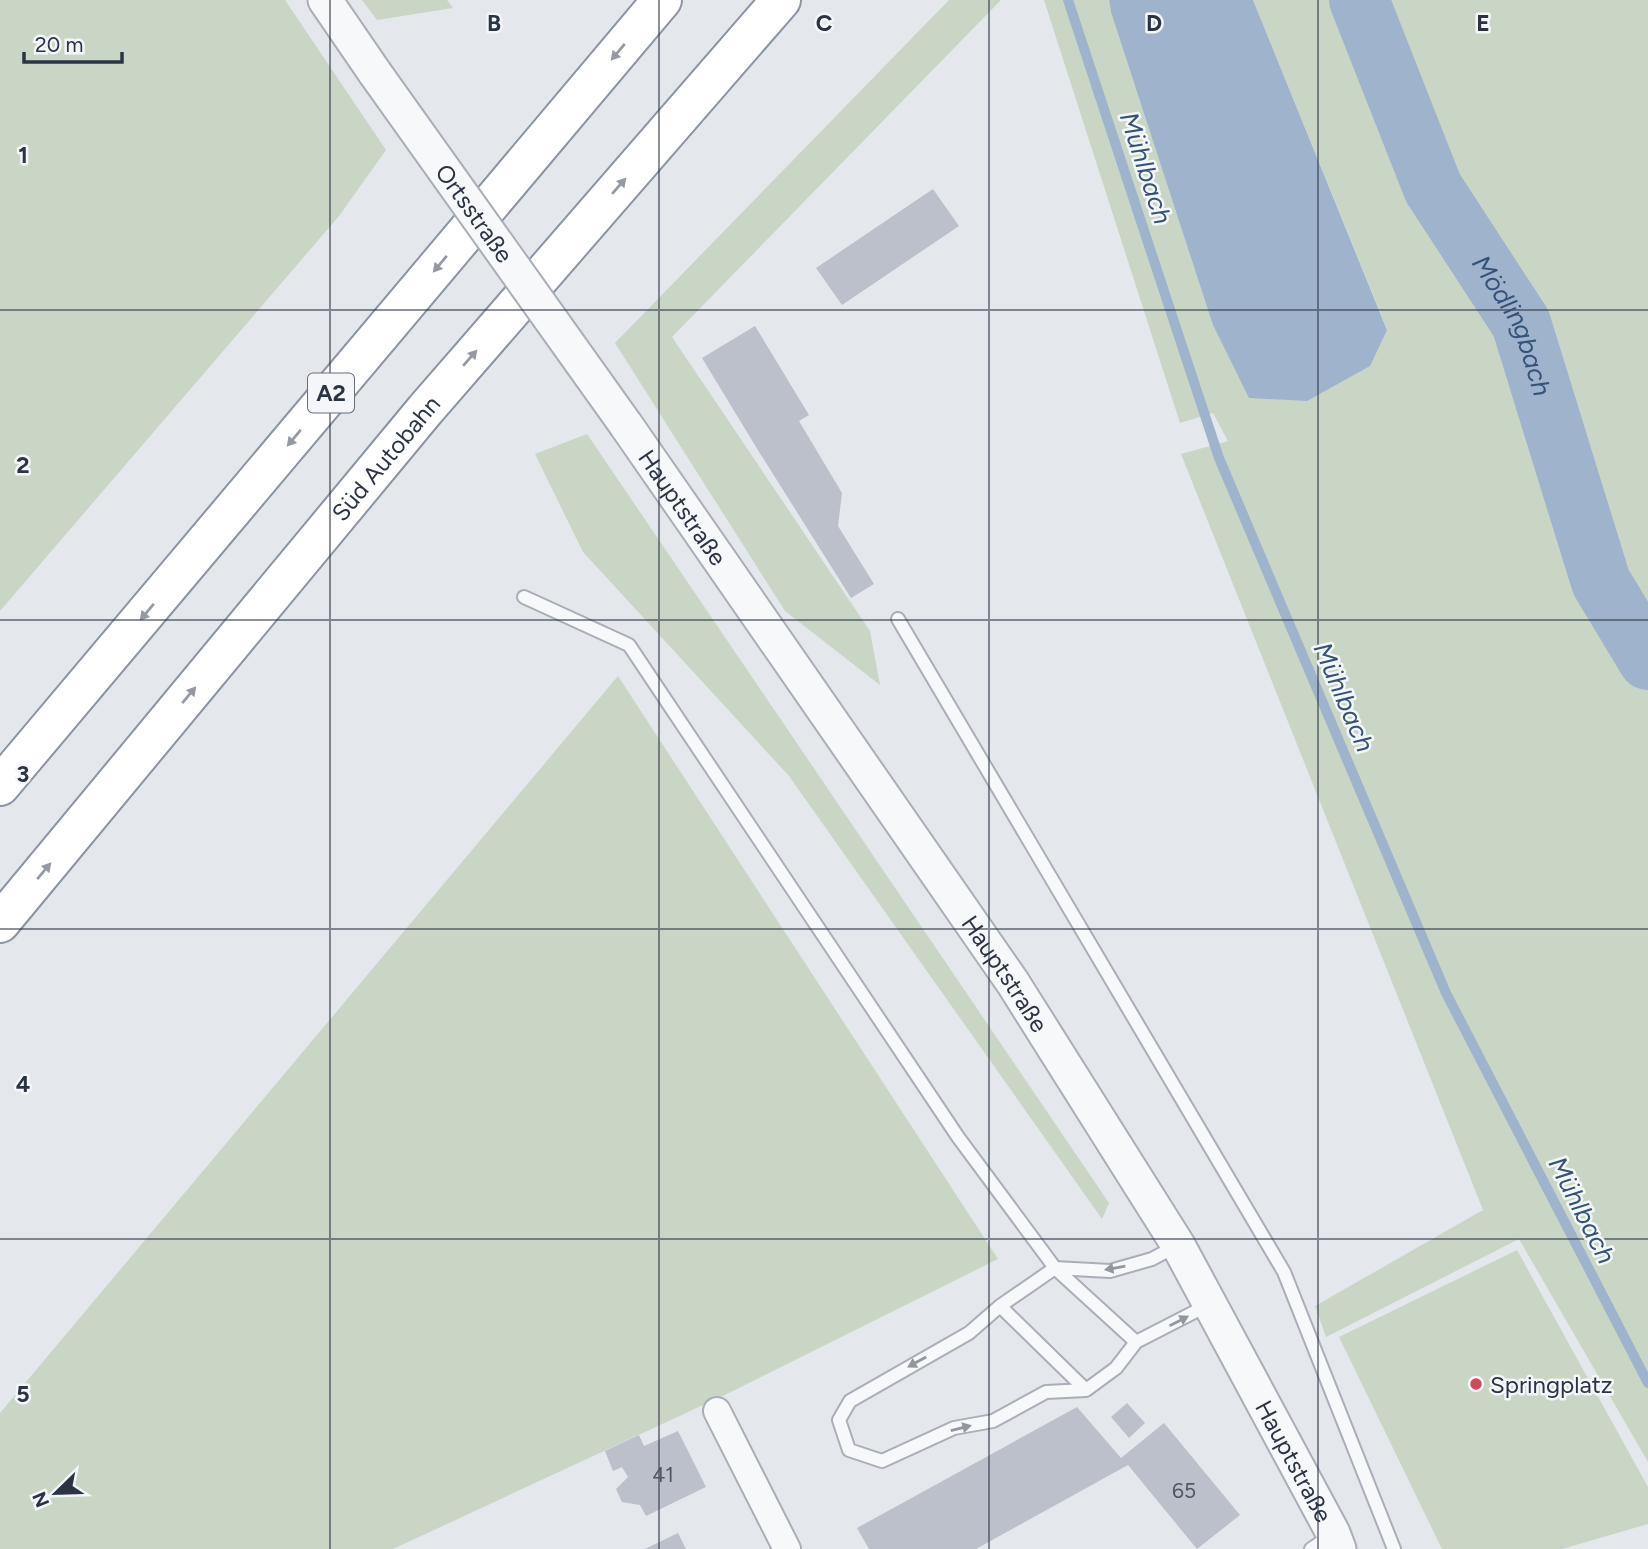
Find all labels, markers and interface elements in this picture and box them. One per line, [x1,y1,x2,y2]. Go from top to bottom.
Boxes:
text: B [487,9,501,37]
text: C [816,9,833,37]
text: D [1146,9,1162,37]
text: E [1476,9,1490,37]
scale bar [24,21,122,65]
text: 20 m [35,32,83,57]
one-way arrow [611,44,626,61]
water label: Mühlbach [1113,108,1179,228]
text: 1 [18,141,28,169]
street label: Ortsstraße [430,158,520,268]
one-way arrow [611,178,626,195]
water label: Mödlingbach [1465,249,1559,400]
one-way arrow [433,255,448,272]
one-way arrow [462,350,477,367]
road number: A2 [308,374,354,412]
street label: Süd Autobahn [325,389,446,526]
one-way arrow [286,428,301,446]
street label: Hauptstraße [633,444,733,571]
text: 2 [16,451,30,479]
one-way arrow [140,603,155,620]
water label: Mühlbach [1307,637,1381,757]
one-way arrow [181,687,196,705]
text: 3 [17,760,29,788]
one-way arrow [36,862,51,880]
street label: Hauptstraße [956,910,1055,1037]
text: 4 [16,1070,30,1098]
water label: Mühlbach [1541,1151,1623,1269]
one-way arrow [1104,1263,1126,1274]
one-way arrow [1169,1315,1189,1326]
one-way arrow [908,1356,927,1369]
place label: Springplatz [1490,1370,1613,1399]
marker: Springplatz [1468,1376,1484,1392]
text: 5 [16,1380,30,1408]
street label: Hauptstraße [1250,1395,1339,1527]
one-way arrow [950,1422,972,1433]
north arrow [21,1458,91,1528]
house number: 41 [652,1462,674,1487]
house number: 65 [1172,1478,1196,1503]
text: N [27,1488,54,1511]

